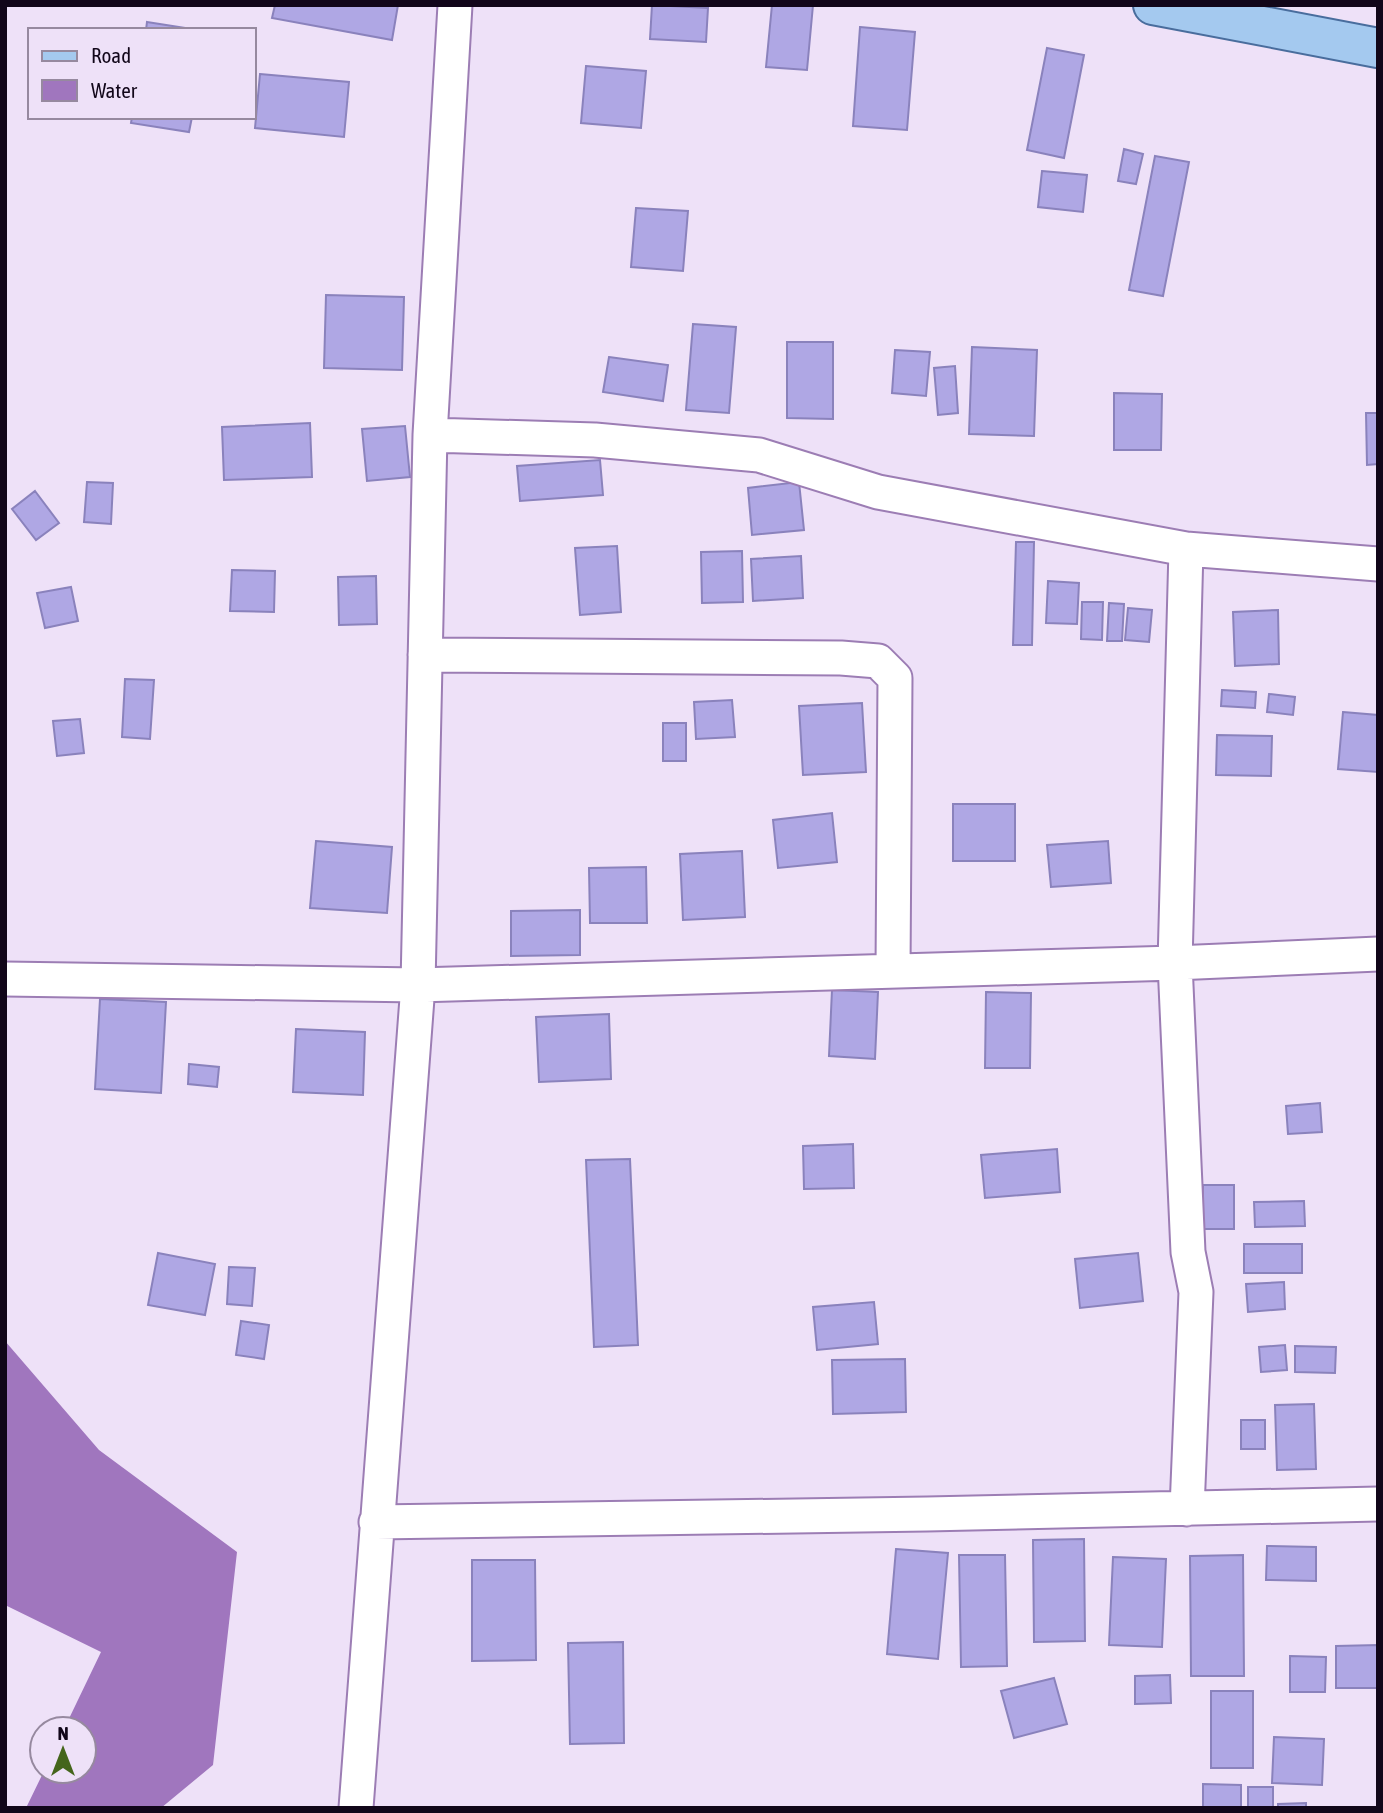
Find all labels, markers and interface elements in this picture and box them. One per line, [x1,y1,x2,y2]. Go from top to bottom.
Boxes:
legend [28,28,256,119]
text: Road [91,43,131,67]
text: Water [91,78,138,102]
north arrow [28,1715,98,1785]
text: N [57,1722,69,1744]

